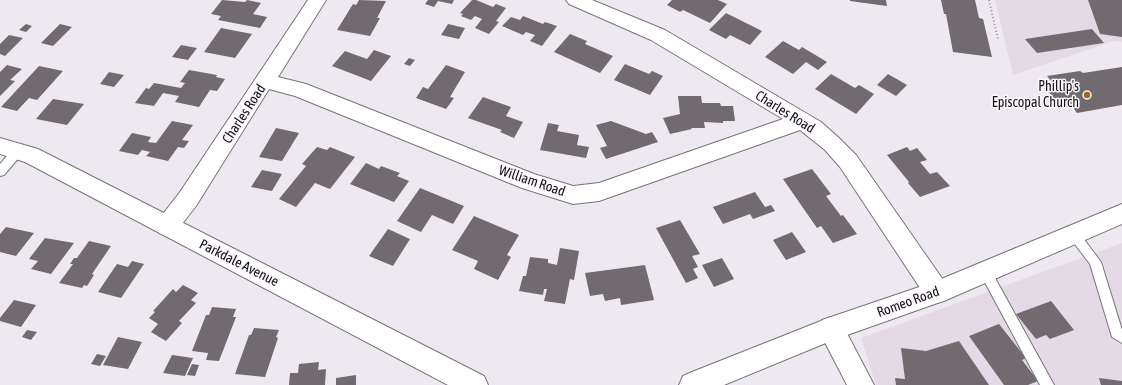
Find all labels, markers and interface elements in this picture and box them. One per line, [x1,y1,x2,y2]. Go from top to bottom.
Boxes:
place label: Phillip's Episcopal Church [992,79,1079,112]
street label: Charles Road [219,81,269,147]
street label: Charles Road [752,87,818,137]
marker: Phillip's Episcopal Church [1082,90,1092,100]
street label: William Road [497,162,567,200]
street label: Parkdale Avenue [196,236,282,290]
street label: Romeo Road [875,283,941,321]

